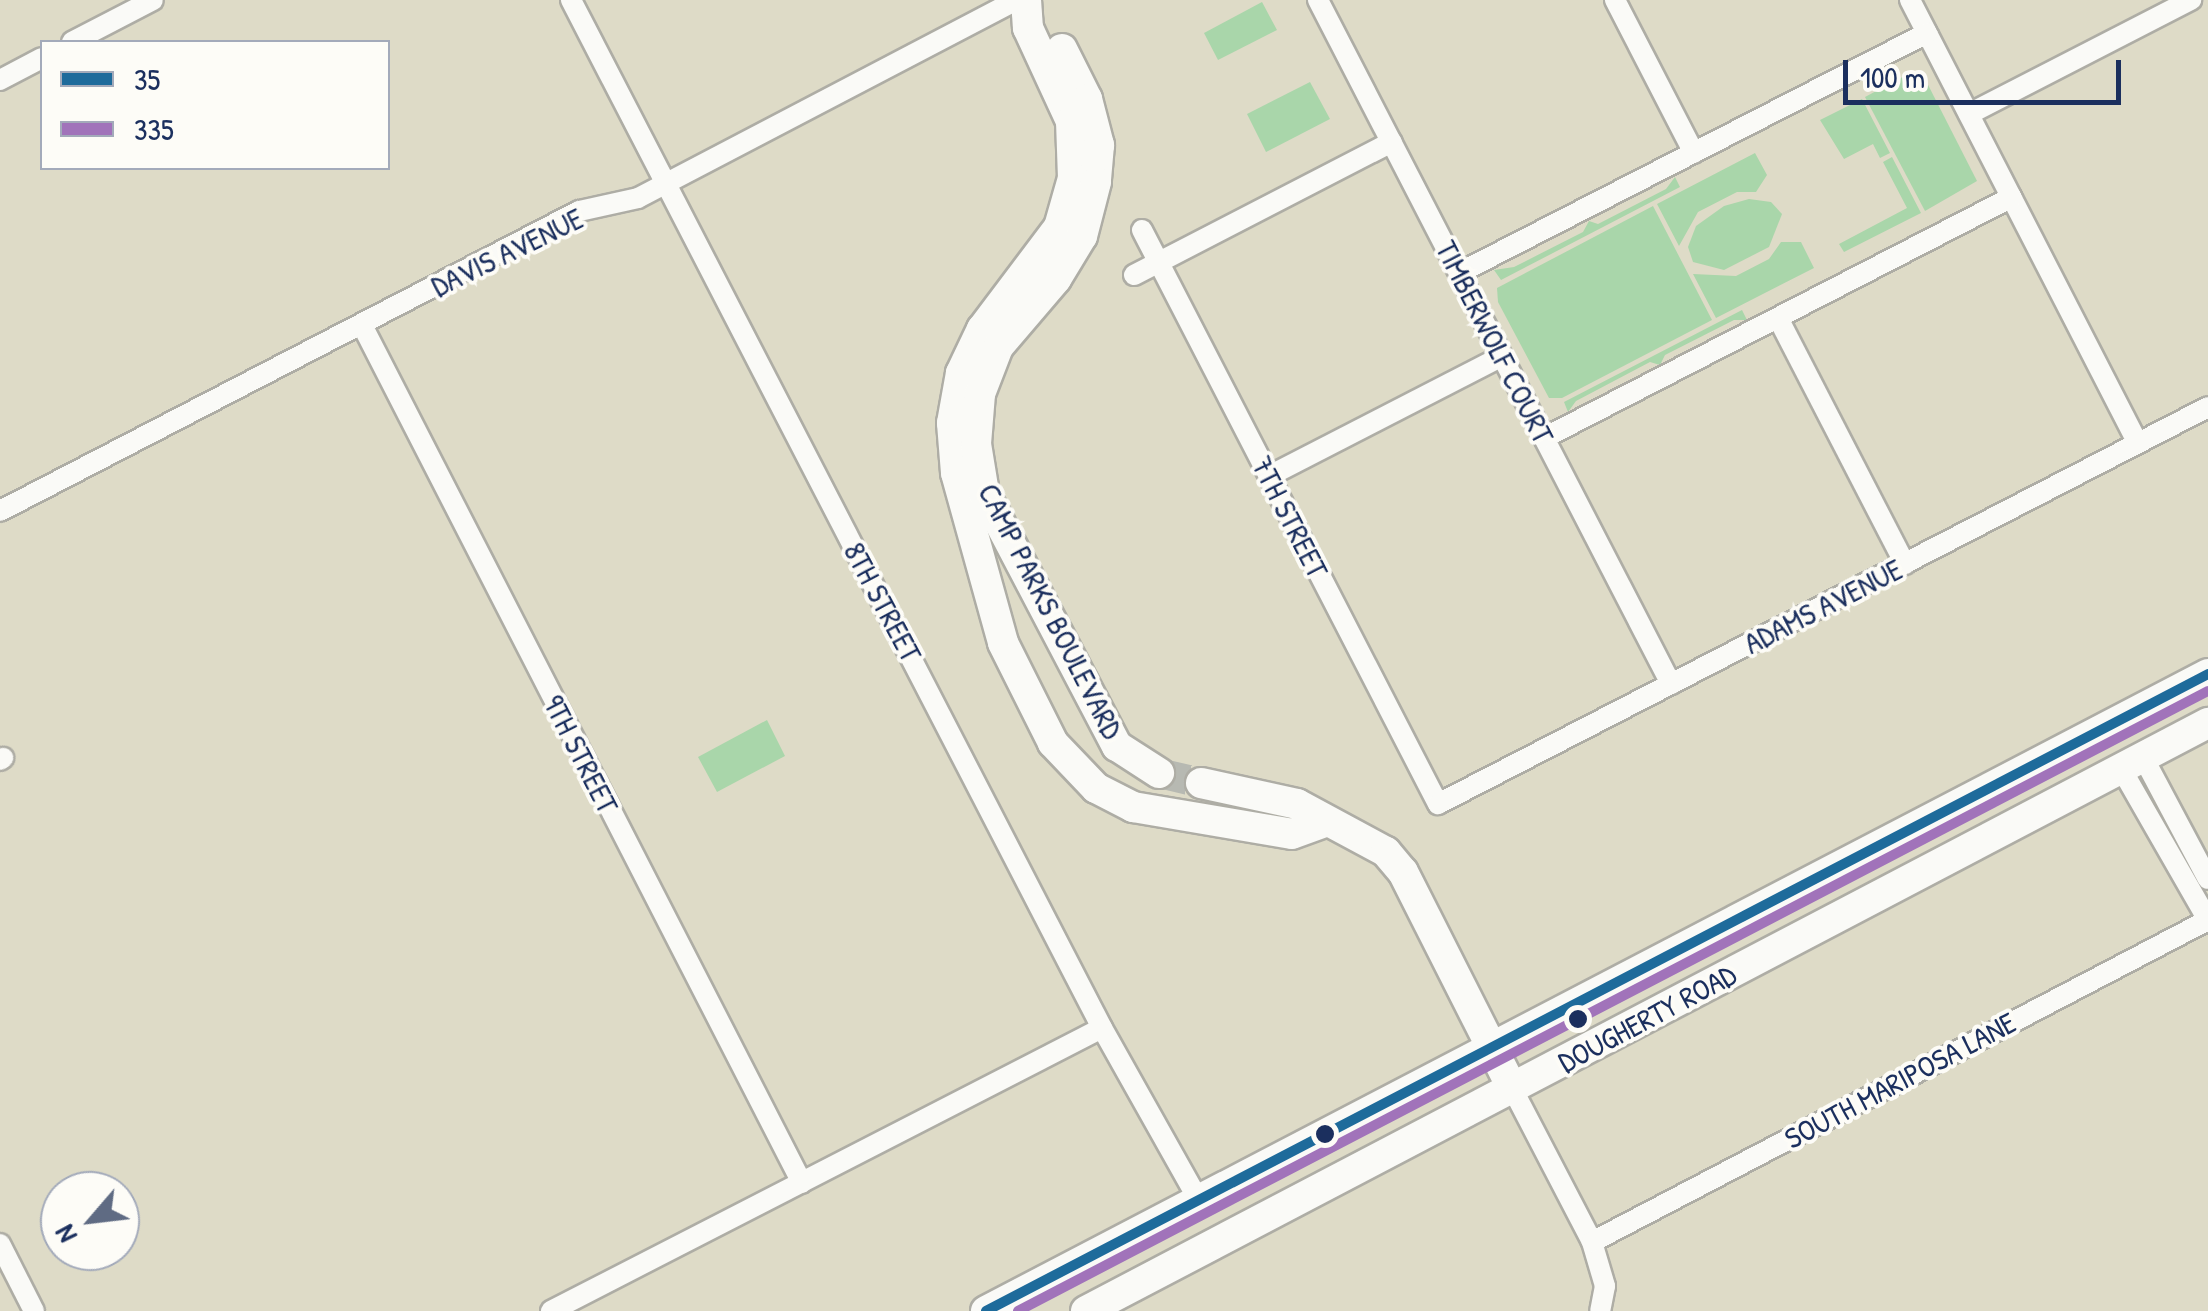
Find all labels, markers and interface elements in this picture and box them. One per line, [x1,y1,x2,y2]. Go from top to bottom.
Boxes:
legend [40,40,390,170]
scale bar [1848,40,2126,102]
text: 100 m [1860,57,1925,97]
text: 35 [134,59,160,99]
text: 335 [134,109,174,149]
street label: DAVIS AVENUE [425,200,589,304]
street label: TIMBERWOLF COURT [1428,235,1562,449]
street label: 7TH STREET [1244,450,1336,584]
street label: CAMP PARKS BOULEVARD [971,477,1131,745]
street label: 8TH STREET [837,536,929,668]
street label: ADAMS AVENUE [1738,551,1908,661]
street label: 9TH STREET [536,689,626,819]
street label: DOUGHERTY ROAD [1552,956,1742,1080]
street label: SOUTH MARIPOSA LANE [1778,1004,2022,1156]
unlabelled marker [1568,1009,1588,1029]
unlabelled marker [1315,1124,1335,1144]
north arrow [40,1171,140,1271]
text: N [45,1219,86,1250]

